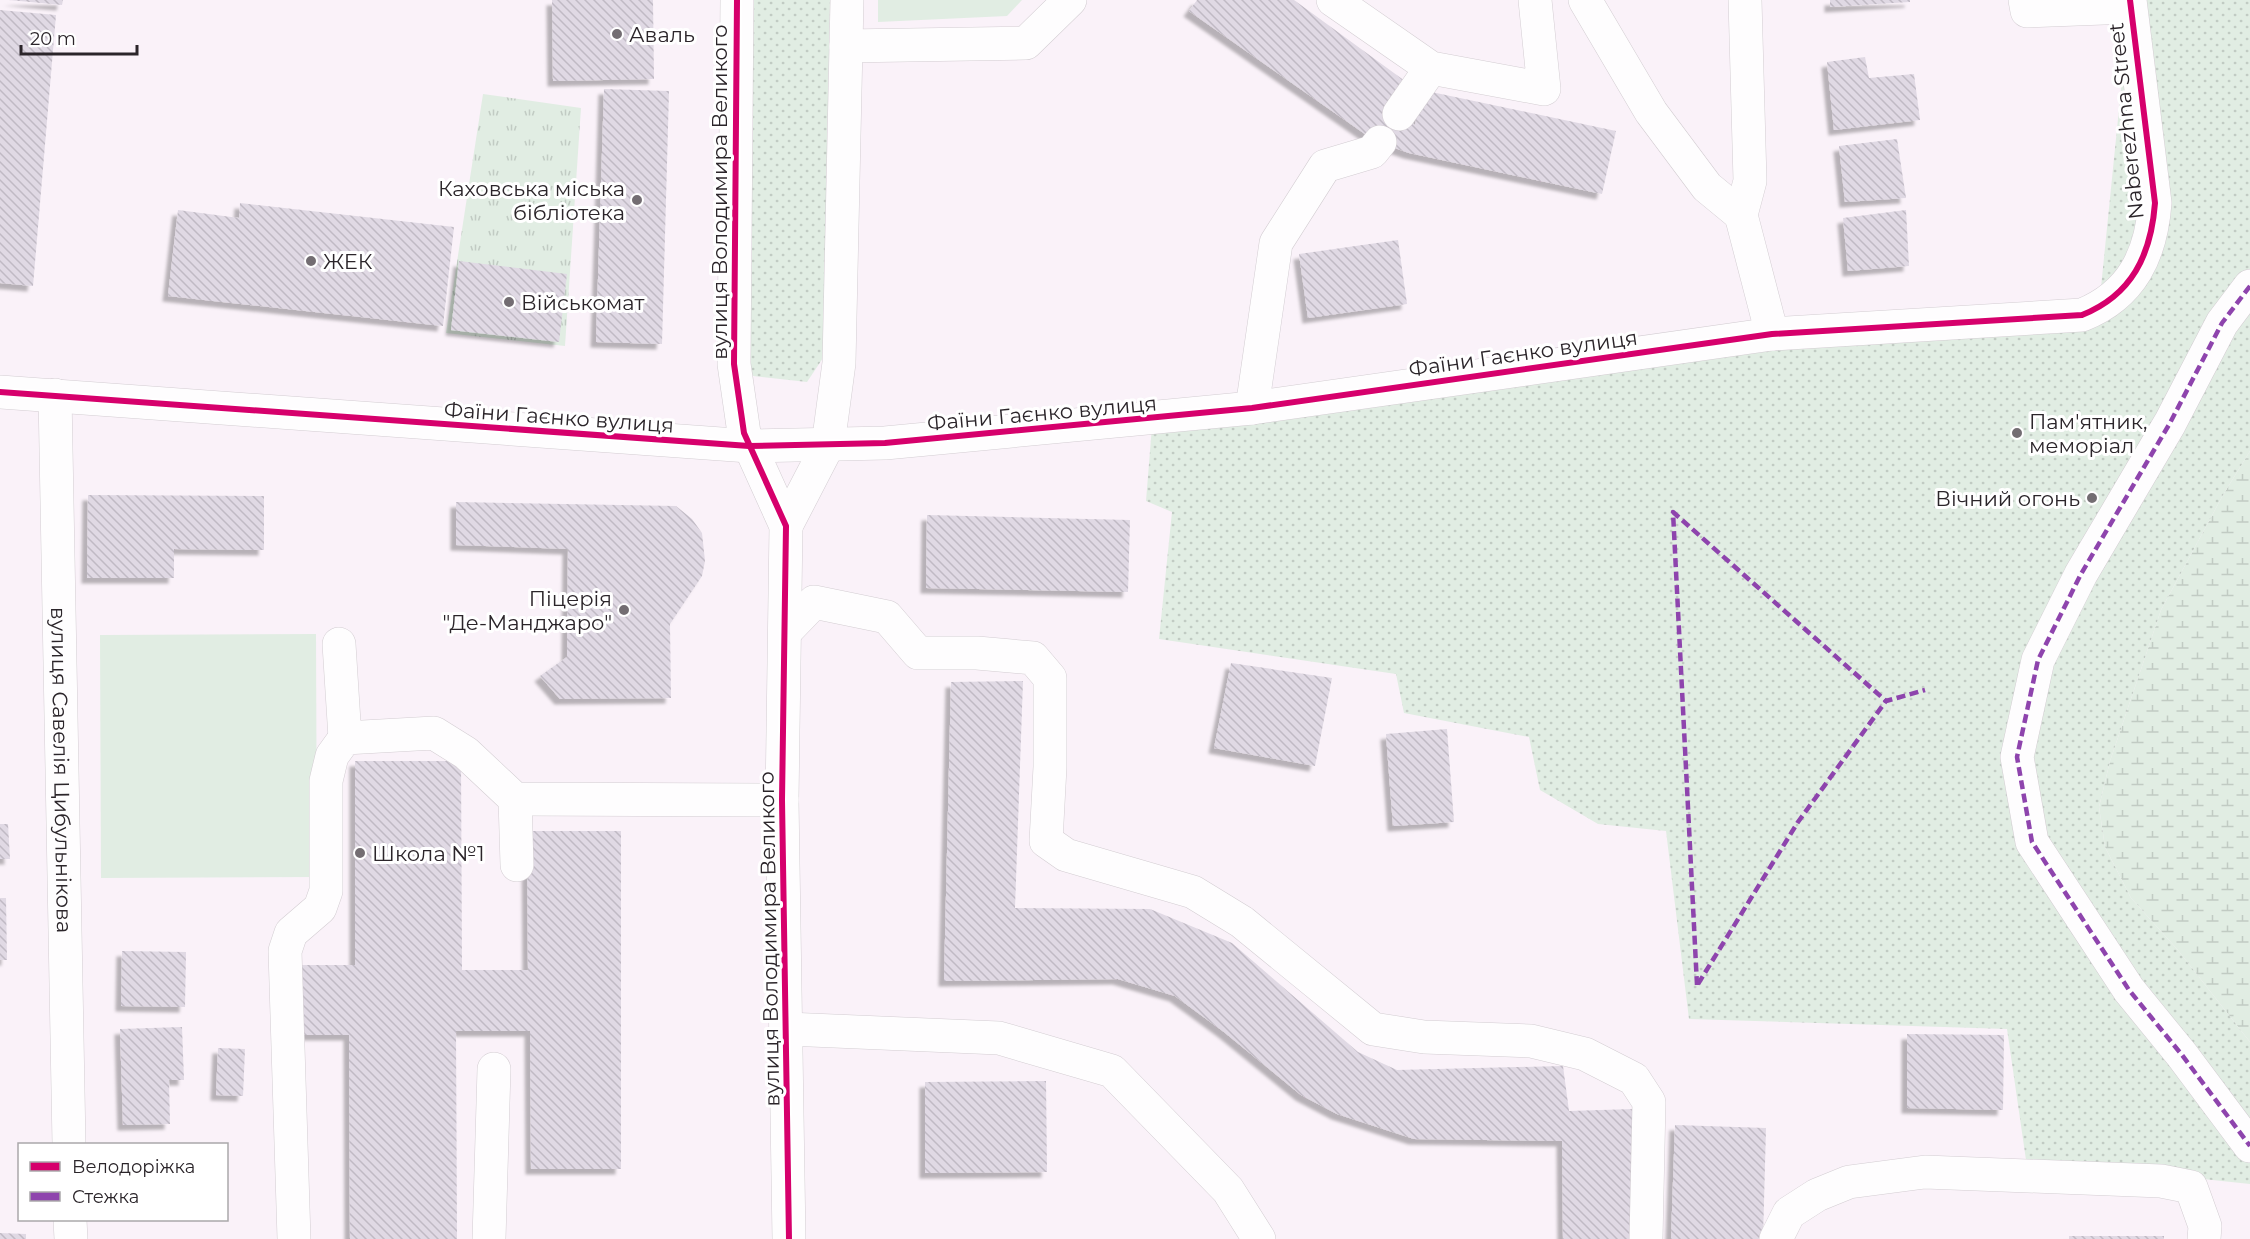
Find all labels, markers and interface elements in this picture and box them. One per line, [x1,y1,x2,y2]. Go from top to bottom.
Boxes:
scale bar [21,18,136,56]
street label: Naberezhna Street [2103,21,2149,221]
place label: Аваль [629,22,695,47]
street label: вулиця Володимира Великого [707,24,732,360]
marker: Аваль [610,27,624,41]
text: 20 m [30,28,76,50]
place label: Каховська міська бібліотека [438,176,625,225]
marker: Каховська міська бібліотека [630,193,644,207]
place label: ЖЕК [323,249,373,274]
marker: ЖЕК [304,254,318,268]
place label: Військомат [521,290,645,315]
marker: Військомат [502,295,516,309]
street label: Фаїни Гаєнко вулиця [1407,325,1639,381]
street label: Фаїни Гаєнко вулиця [926,390,1158,436]
street label: Фаїни Гаєнко вулиця [443,396,675,438]
place label: Пам'ятник, меморіал [2029,409,2147,458]
marker: Пам'ятник, меморіал [2010,426,2024,440]
place label: Вічний огонь [1935,486,2080,511]
marker: Вічний огонь [2085,491,2099,505]
place label: Піцерія "Де-Манджаро" [442,586,612,635]
marker: Піцерія "Де-Манджаро" [617,603,631,617]
street label: вулиця Савелія Цибульнікова [46,607,78,933]
street label: вулиця Володимира Великого [754,771,784,1107]
place label: Школа №1 [372,841,485,866]
marker: Школа №1 [353,846,367,860]
legend [18,1143,228,1221]
text: Велодоріжка [72,1156,195,1178]
text: Стежка [72,1186,139,1208]

